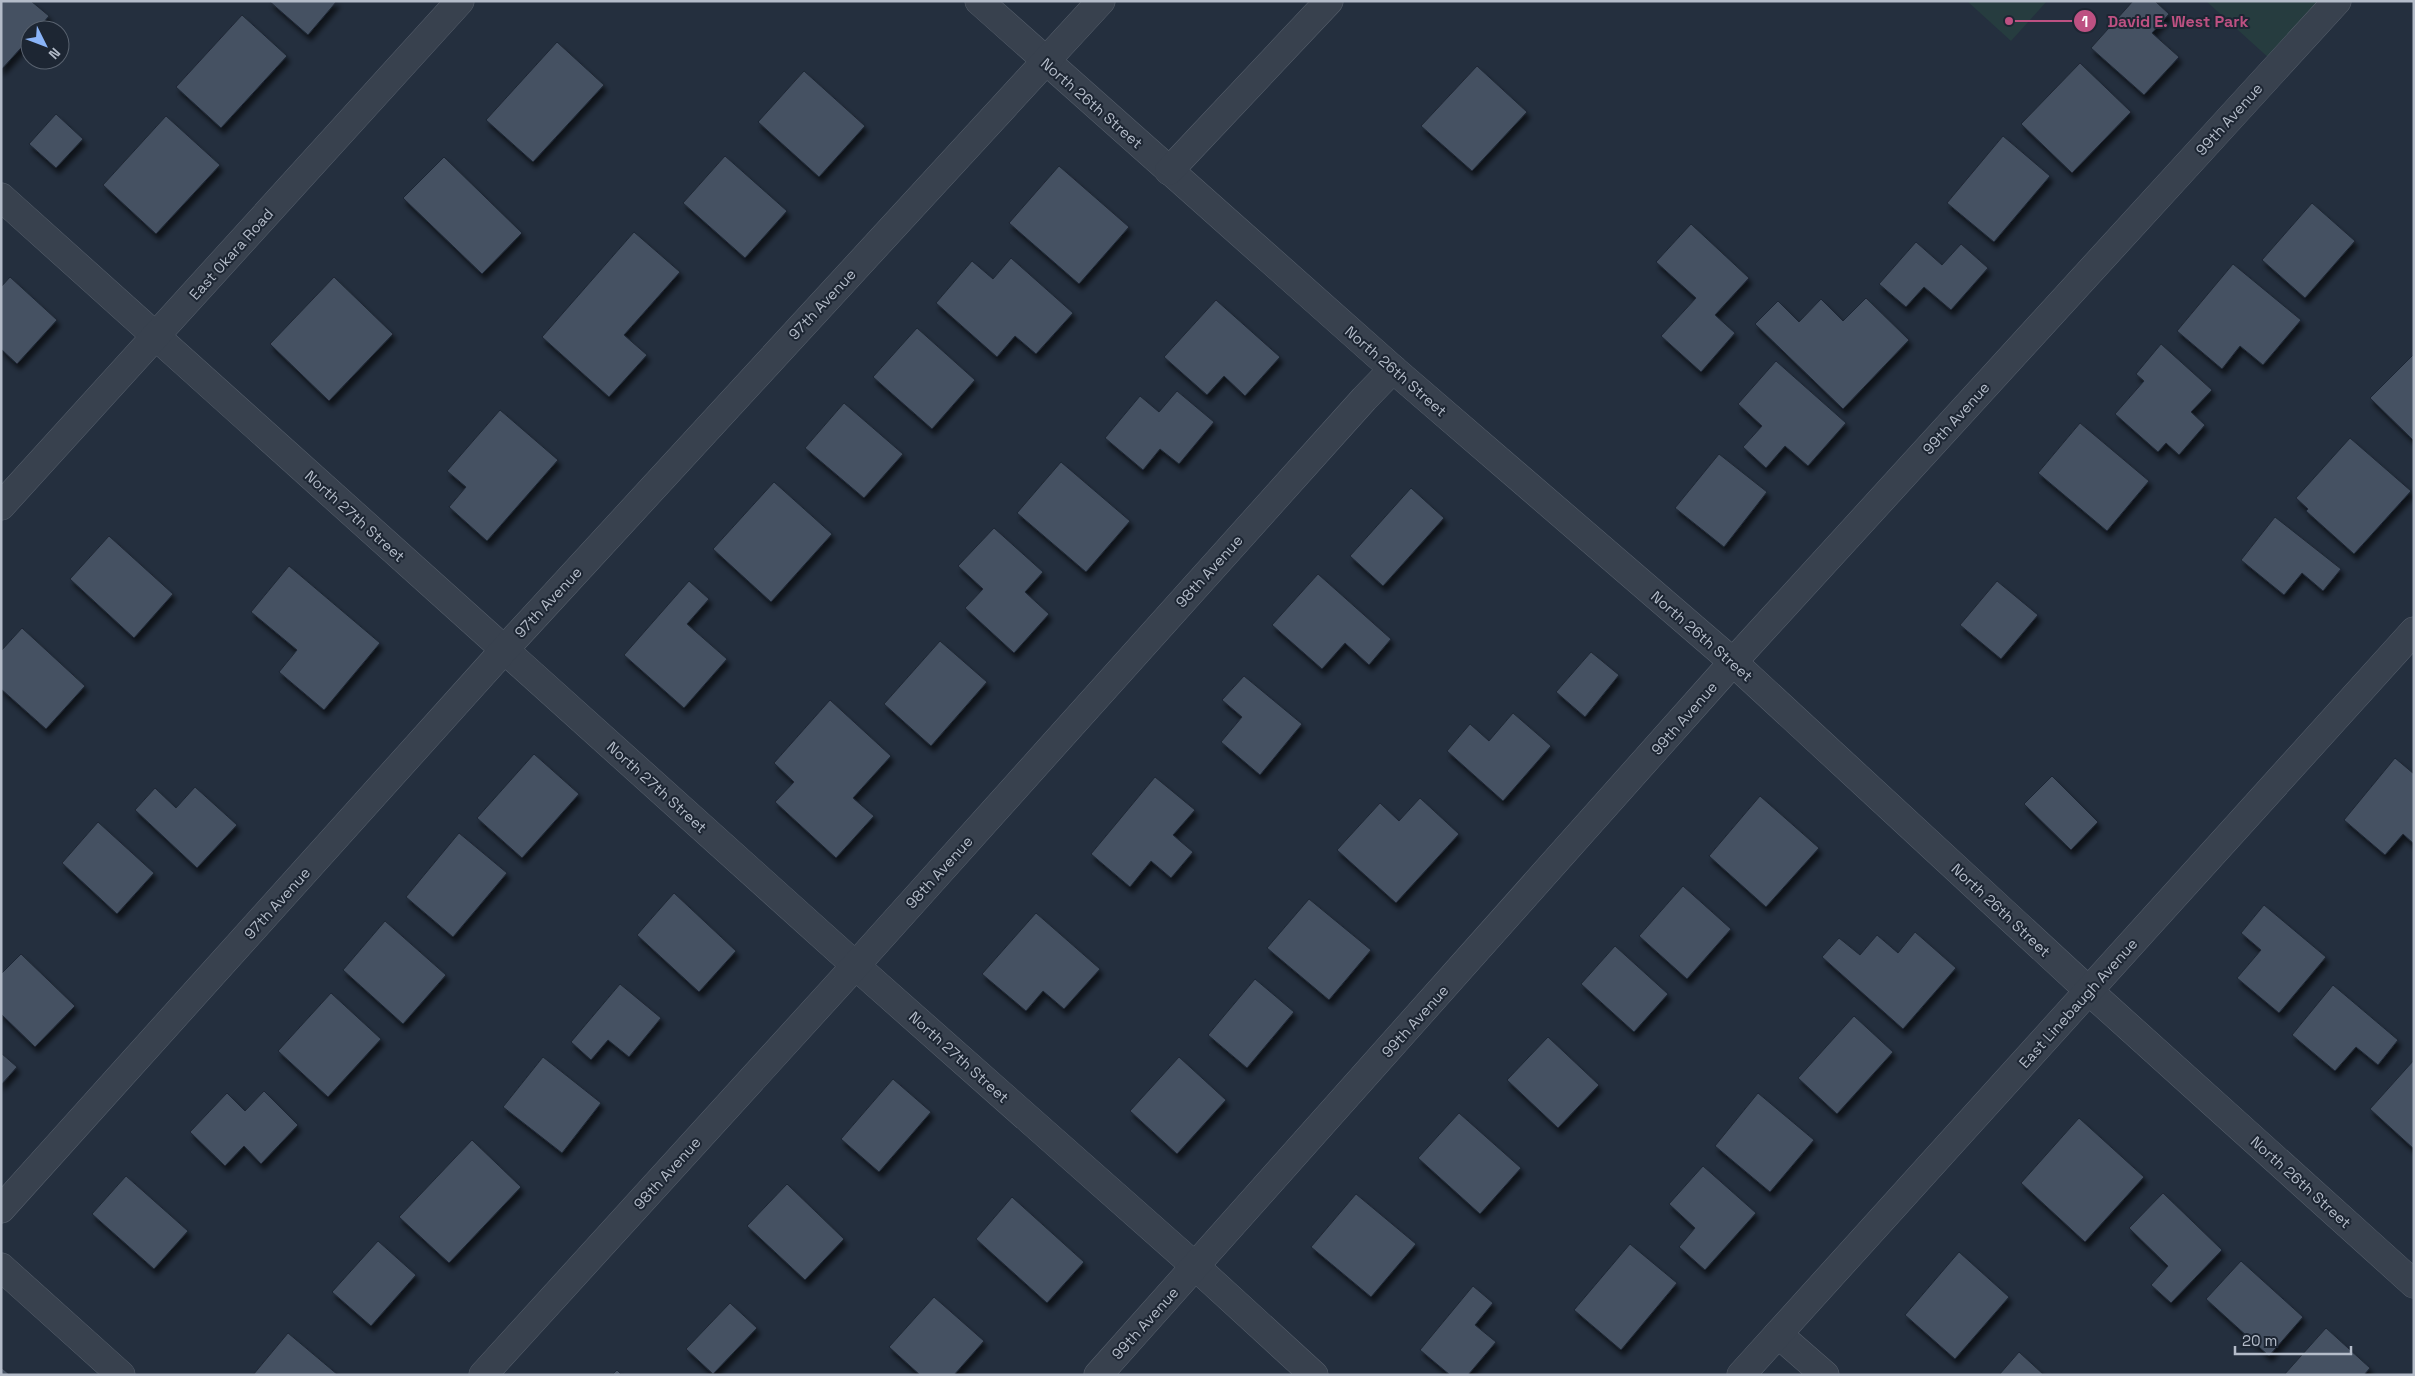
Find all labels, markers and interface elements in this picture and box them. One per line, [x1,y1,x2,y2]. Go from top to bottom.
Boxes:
callout: David E. West Park [2072,6,2259,37]
text: David E. West Park [2107,11,2249,32]
text: 1 [2082,12,2088,31]
north arrow [20,20,70,70]
text: N [45,44,64,63]
street label: North 26th Street [1037,54,1147,152]
street label: 99th Avenue [2191,79,2267,159]
street label: East Okara Road [185,204,277,304]
street label: 97th Avenue [784,264,860,343]
street label: North 26th Street [1341,322,1451,420]
street label: 99th Avenue [1918,378,1994,458]
street label: North 27th Street [301,466,409,566]
street label: 98th Avenue [1171,531,1247,611]
street label: 97th Avenue [510,562,586,641]
street label: North 26th Street [1647,587,1757,685]
street label: 99th Avenue [1647,677,1721,759]
street label: North 27th Street [603,737,711,837]
street label: 98th Avenue [901,832,977,912]
street label: North 26th Street [1947,859,2055,961]
street label: 97th Avenue [240,863,314,943]
street label: East Linebaugh Avenue [2015,934,2141,1072]
street label: 99th Avenue [1377,981,1453,1061]
street label: North 27th Street [905,1007,1013,1107]
street label: North 26th Street [2247,1132,2355,1232]
street label: 98th Avenue [629,1133,705,1213]
street label: 99th Avenue [1107,1283,1183,1363]
scale bar [2235,1324,2351,1356]
text: 20 m [2242,1331,2277,1350]

